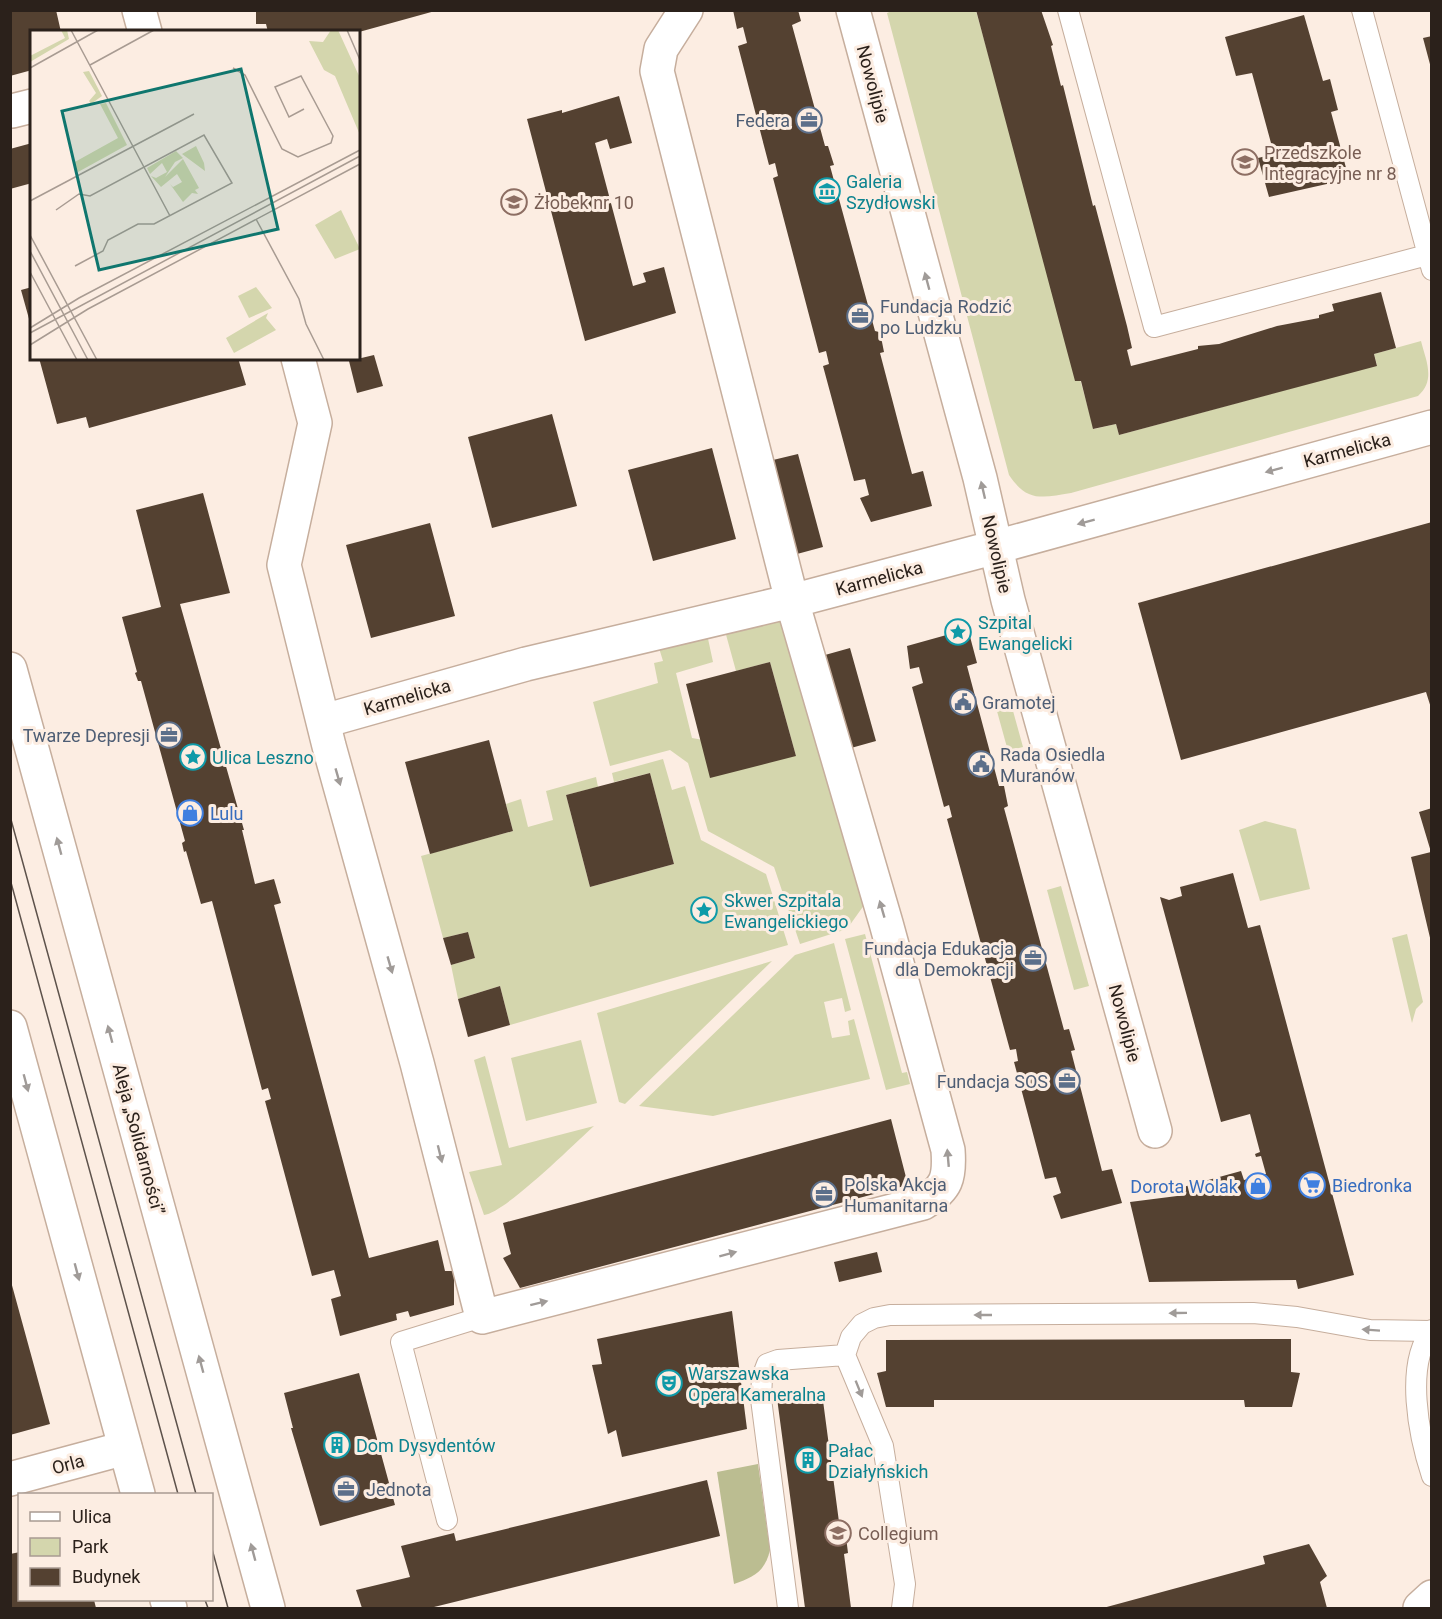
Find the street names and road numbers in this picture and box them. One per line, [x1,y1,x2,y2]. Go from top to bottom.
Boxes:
street label: Nowolipie [853,43,893,125]
street label: Karmelicka [1301,428,1393,472]
street label: Nowolipie [978,513,1016,595]
street label: Karmelicka [833,556,925,600]
street label: Karmelicka [361,675,453,719]
street label: Nowolipie [1105,982,1145,1064]
street label: Aleja „Solidarności” [109,1061,169,1217]
street label: Orla [50,1450,86,1478]

